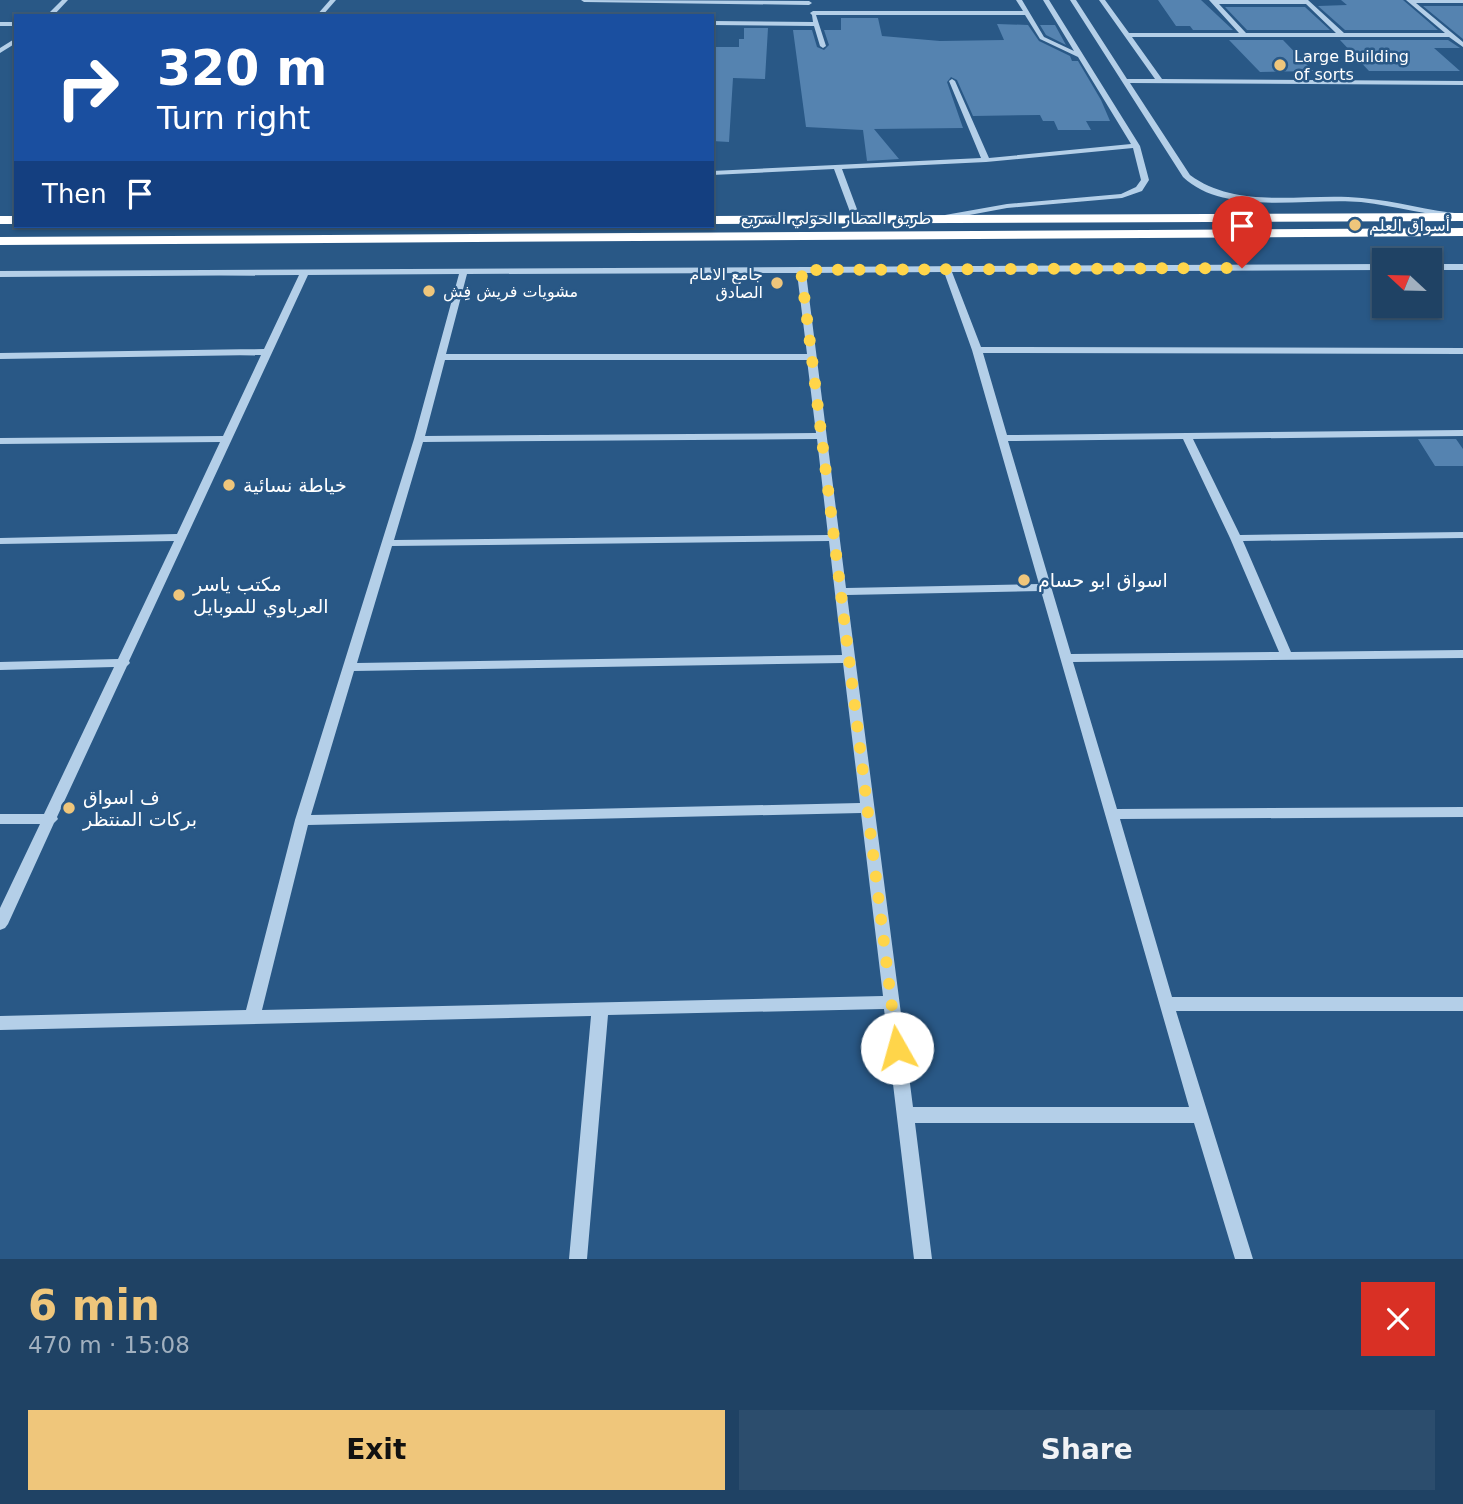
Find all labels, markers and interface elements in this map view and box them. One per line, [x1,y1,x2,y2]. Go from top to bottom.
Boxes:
text: 320 m [157,40,327,97]
icon: right [42,42,133,133]
place label: Large Building of sorts [1294,47,1409,84]
marker: Large Building of sorts [1272,57,1288,73]
text: Turn right [157,99,310,137]
icon: arrive [121,175,159,213]
text: Then [42,179,107,209]
pin [1212,196,1272,268]
icon: arrive [1223,207,1261,245]
street label: طريق المطار الحولي السريع [741,209,931,229]
place label: أسواق العلم [1369,215,1450,236]
marker: أسواق العلم [1347,217,1363,233]
north arrow [1372,248,1442,318]
map controls [1372,248,1442,318]
place label: جامع الامام الصادق [689,265,763,302]
marker: جامع الامام الصادق [769,275,785,291]
place label: مشويات فريش فِش [443,282,578,302]
marker: مشويات فريش فِش [421,283,437,299]
place label: خياطة نسائية [243,474,347,496]
marker: خياطة نسائية [221,477,237,493]
place label: اسواق ابو حسام [1038,569,1168,592]
marker: اسواق ابو حسام [1016,572,1032,588]
place label: مكتب ياسر العرباوي للموبايل [192,573,329,618]
marker: مكتب ياسر العرباوي للموبايل [171,587,187,603]
place label: ف اسواق بركات المنتظر [82,786,197,831]
marker: ف اسواق بركات المنتظر [61,800,77,816]
position arrow [860,1011,934,1085]
text: 6 min [28,1281,160,1330]
button: close [1361,1282,1435,1356]
text: 470 m · 15:08 [28,1332,190,1358]
button: Exit [28,1410,725,1490]
button: Share [739,1410,1435,1490]

